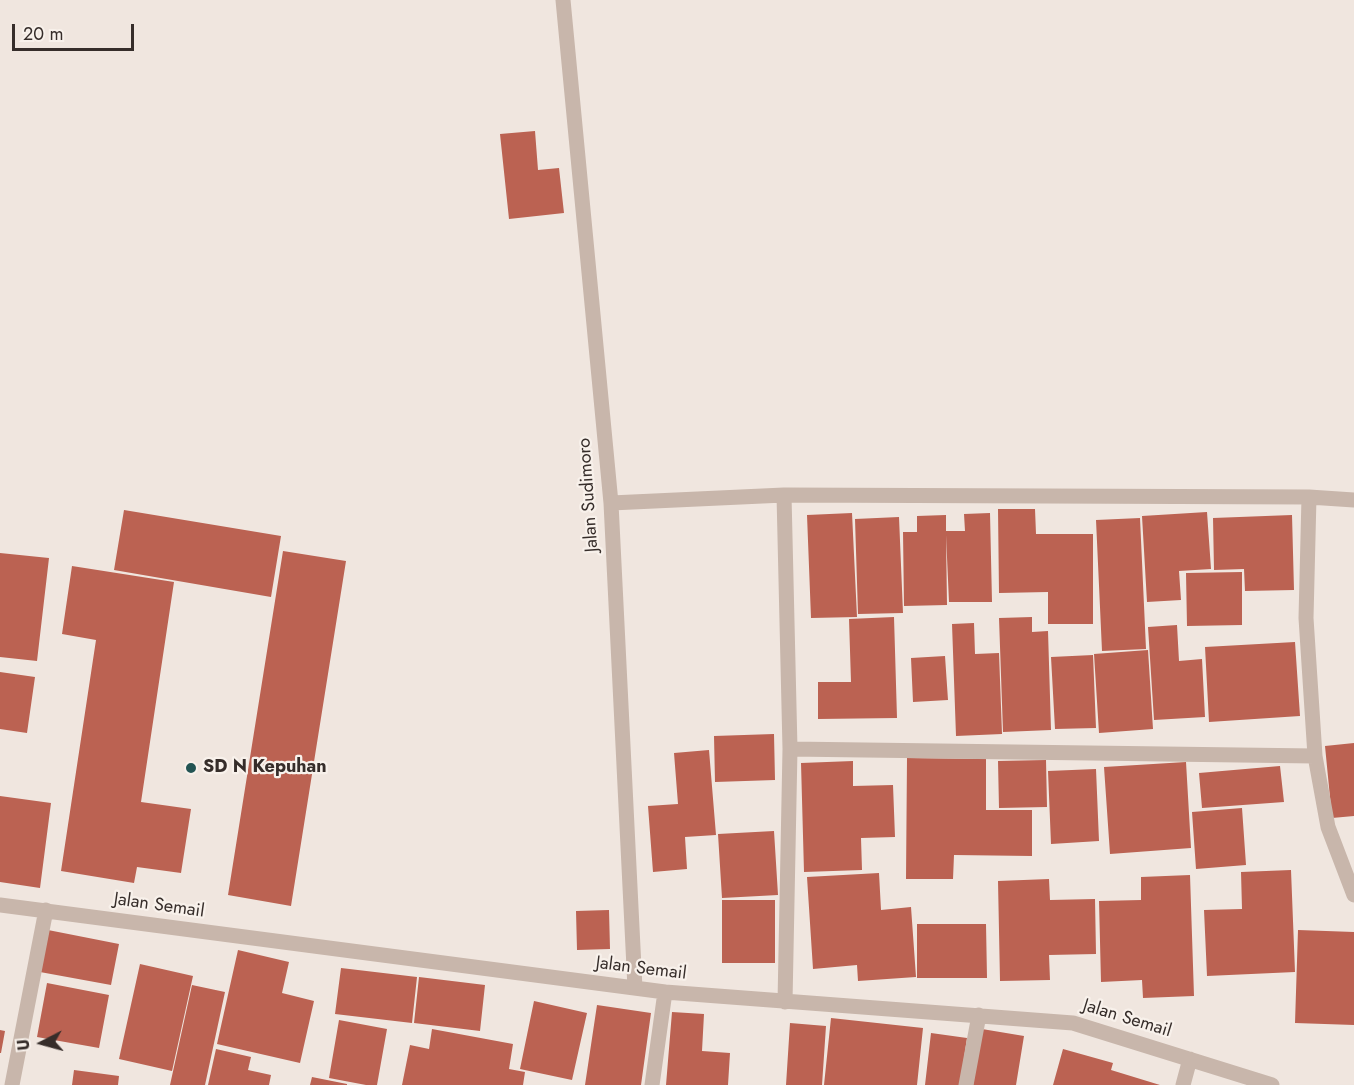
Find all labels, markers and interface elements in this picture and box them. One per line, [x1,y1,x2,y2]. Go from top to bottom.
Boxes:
scale bar [15,12,136,50]
text: 20 m [23,21,63,47]
street label: Jalan Sudimoro [574,437,604,553]
place label: SD N Kepuhan [203,757,327,779]
marker: SD N Kepuhan [184,761,198,775]
street label: Jalan Semail [112,889,206,923]
street label: Jalan Semail [594,953,688,985]
street label: Jalan Semail [1080,995,1174,1043]
north arrow [12,1013,72,1073]
text: U [12,1038,36,1052]

